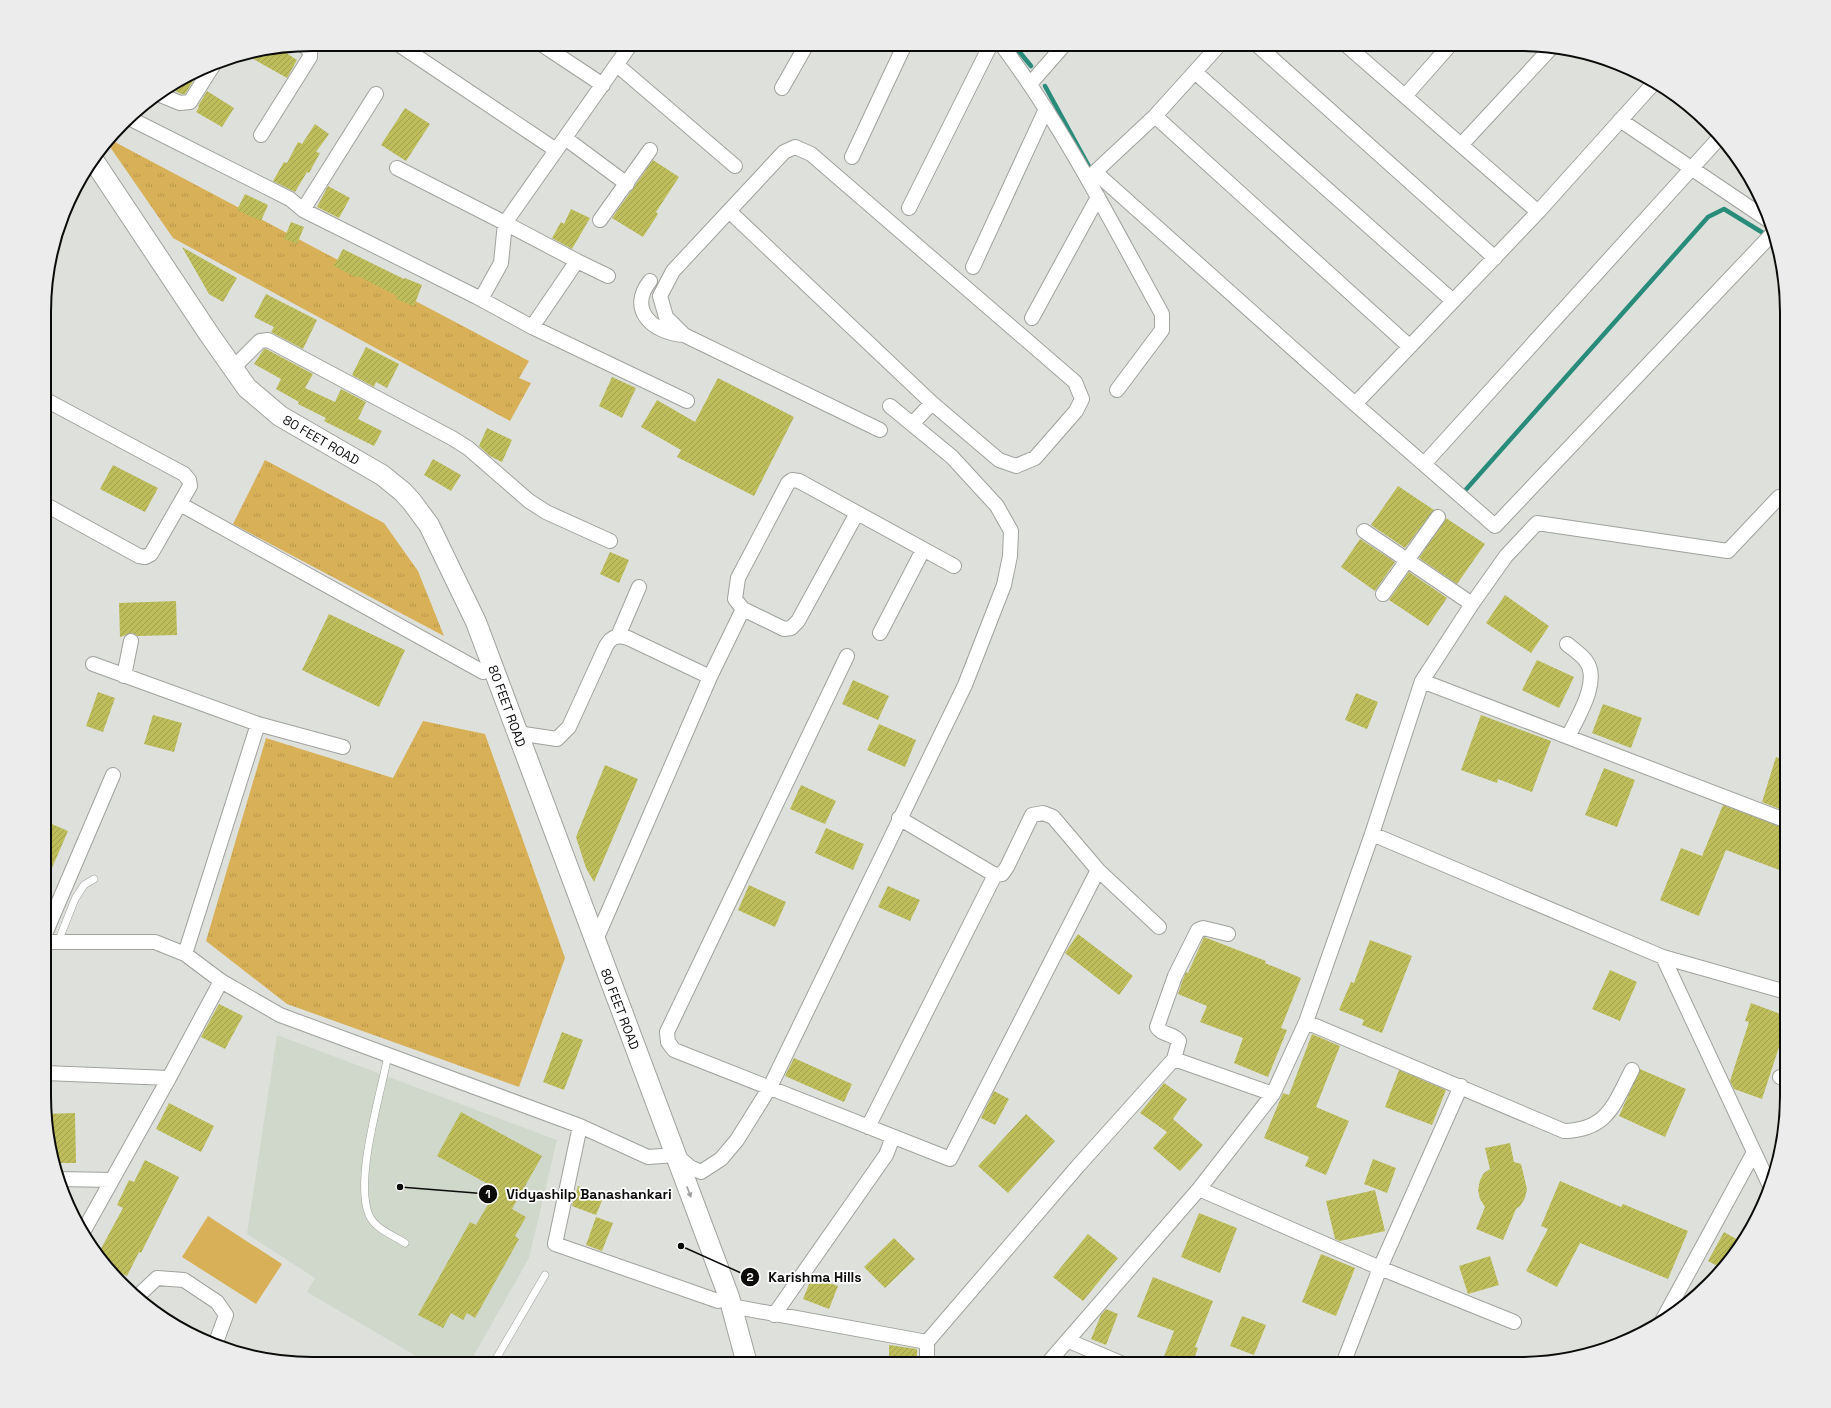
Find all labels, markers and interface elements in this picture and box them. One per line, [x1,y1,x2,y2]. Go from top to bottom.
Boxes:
street label: 80 FEET ROAD [280,411,362,469]
street label: 80 FEET ROAD [484,663,530,749]
street label: 80 FEET ROAD [597,966,643,1052]
callout: Vidyashilp Banashankari [478,1181,680,1207]
text: Vidyashilp Banashankari [506,1185,672,1203]
text: 1 [485,1186,491,1202]
one-way arrow [687,1186,693,1198]
callout: Karishma Hills [740,1264,869,1290]
text: Karishma Hills [768,1268,862,1286]
text: 2 [746,1269,754,1285]

